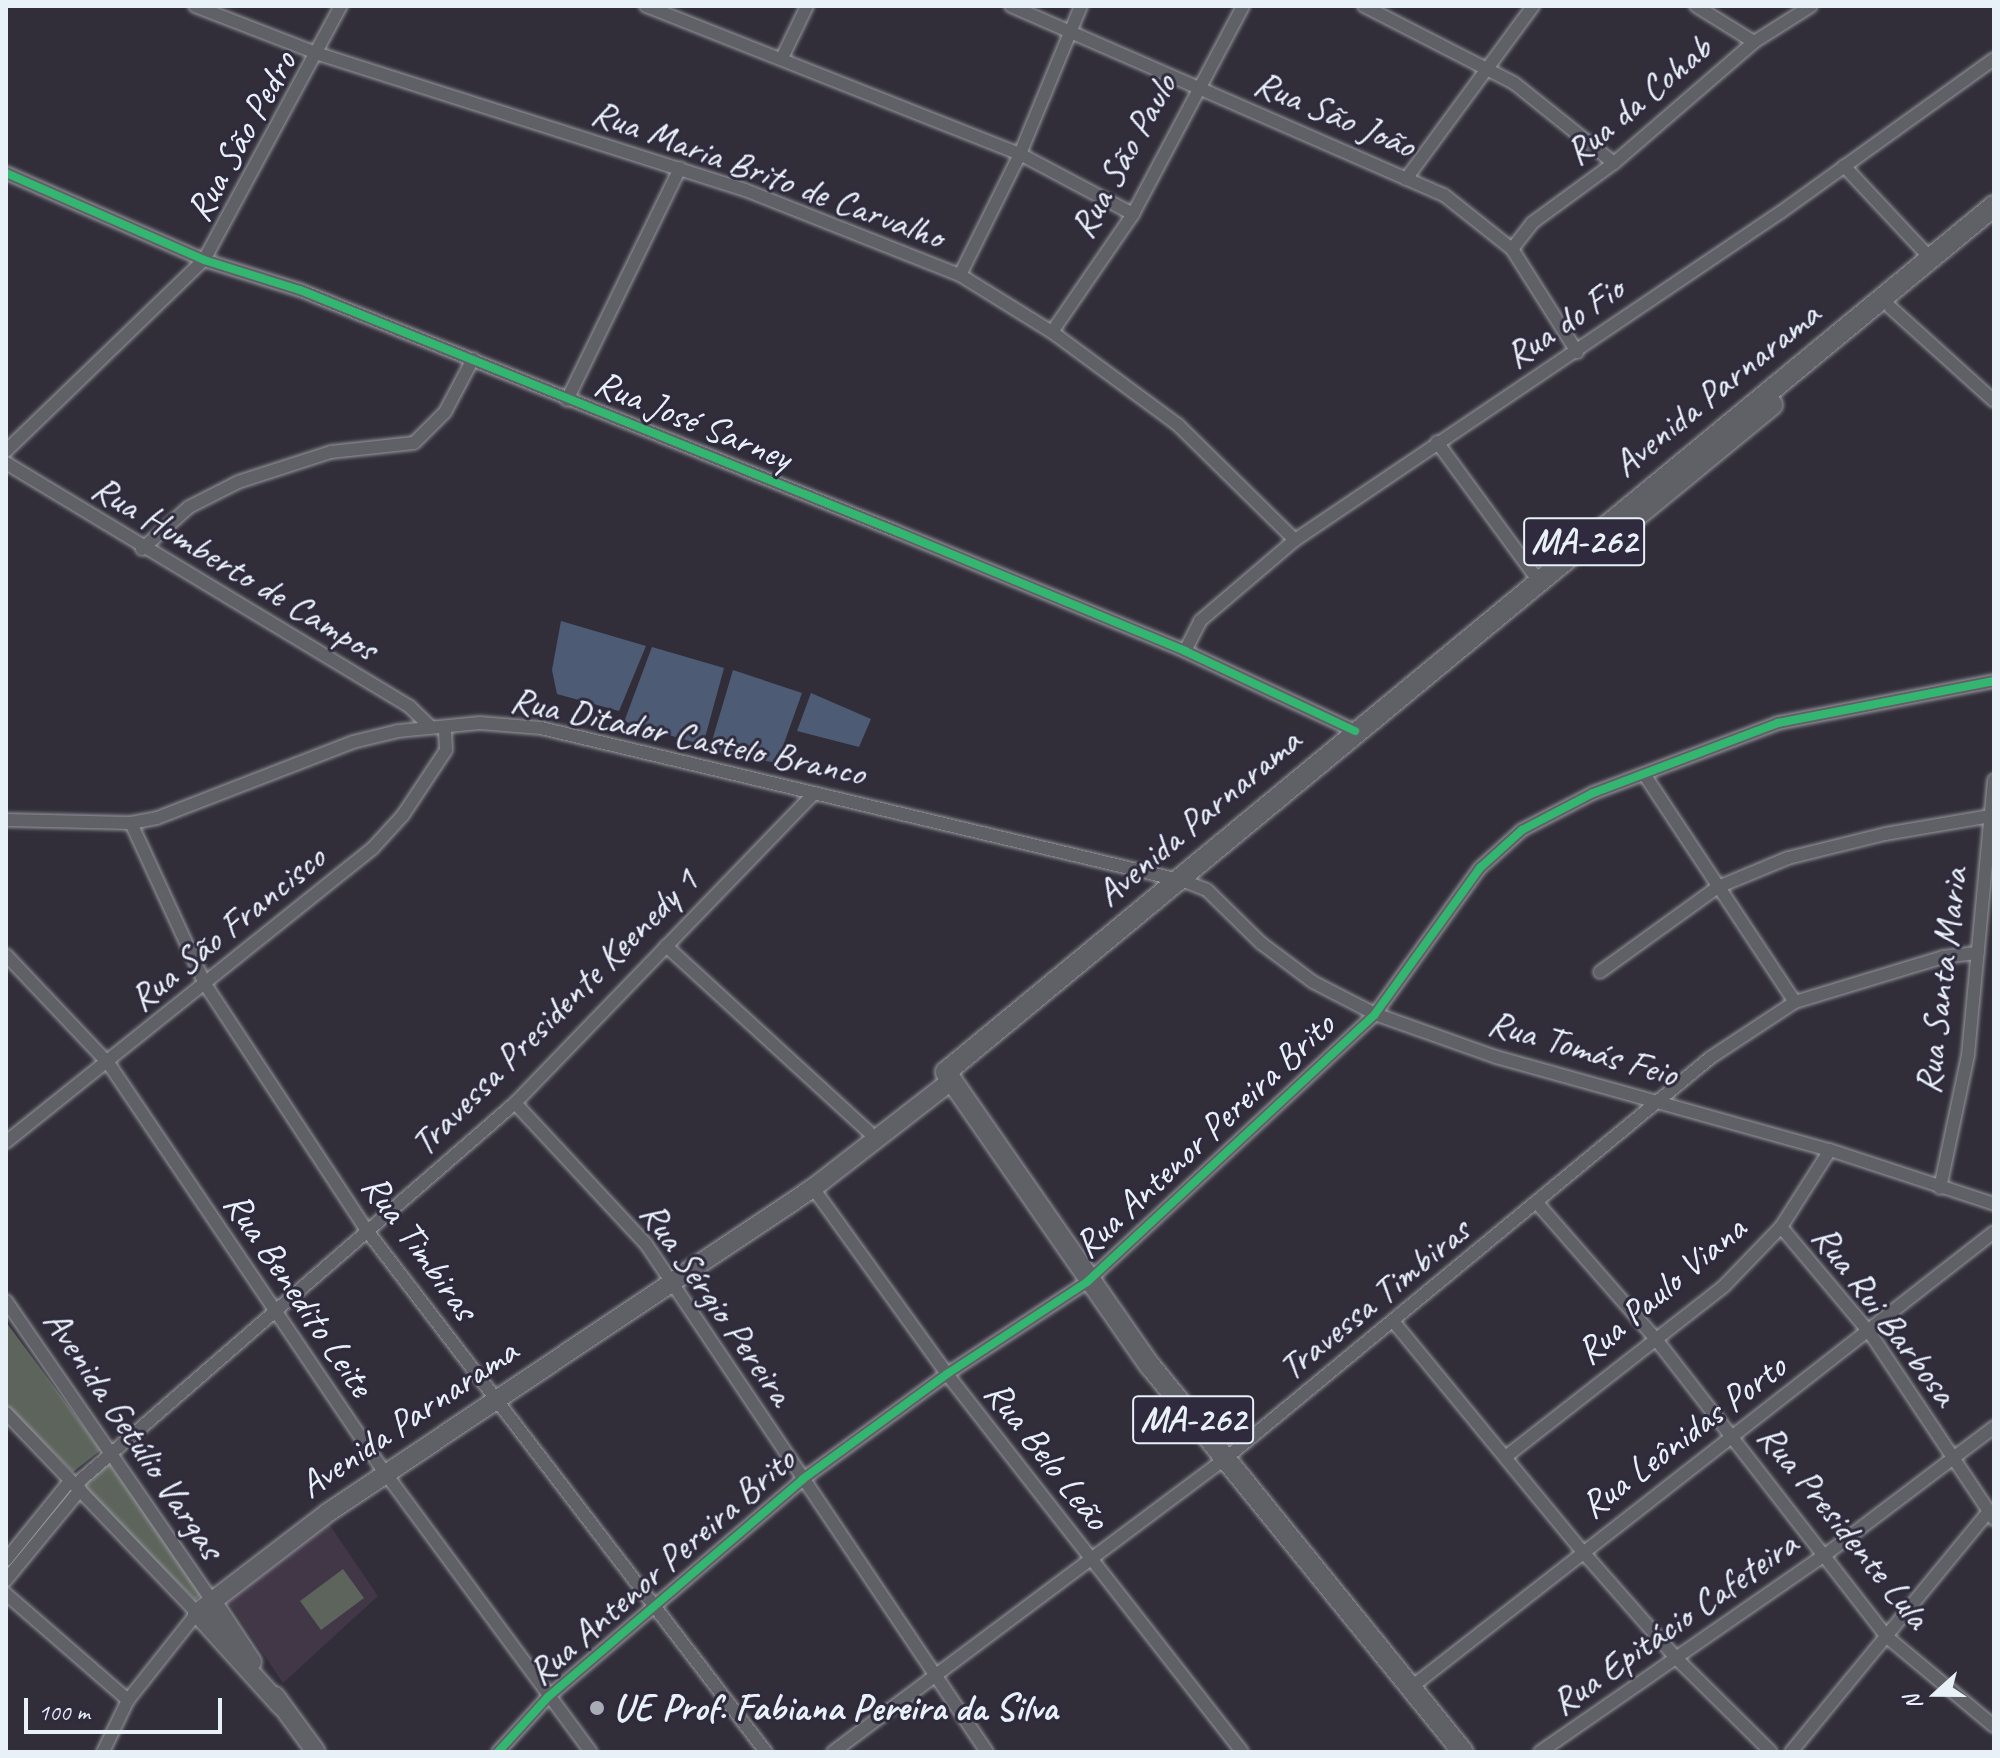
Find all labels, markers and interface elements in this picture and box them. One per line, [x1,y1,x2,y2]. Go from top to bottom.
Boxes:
street label: Rua da Cohab [1555,25,1721,175]
street label: Rua São Pedro [176,43,306,229]
street label: Rua São João [1248,60,1422,168]
street label: Rua São Paulo [1059,65,1187,247]
street label: Rua Maria Brito de Carvalho [585,89,951,259]
street label: Rua do Fio [1496,266,1632,378]
street label: Avenida Parnarama [1603,291,1829,487]
street label: Rua José Sarney [588,360,798,480]
street label: Rua Humberto de Campos [84,465,386,671]
road number: MA-262 [1522,510,1646,574]
street label: Rua Ditador Castelo Branco [506,676,870,796]
street label: Avenida Parnarama [1086,718,1310,916]
street label: Rua São Francisco [119,835,335,1021]
street label: Travessa Presidente Keenedy 1 [401,859,707,1165]
street label: Rua Santa Maria [1905,866,1977,1096]
street label: Rua Tomás Feio [1483,999,1683,1097]
street label: Rua Antenor Pereira Brito [1064,1002,1344,1268]
street label: Rua Timbiras [352,1165,488,1329]
street label: Rua Benedito Leite [214,1183,384,1405]
street label: Rua Sérgio Pereira [630,1192,804,1414]
street label: Rua Paulo Viana [1567,1206,1755,1374]
street label: Travessa Timbiras [1270,1208,1478,1390]
street label: Rua Rui Barbosa [1802,1215,1968,1415]
street label: Avenida Getúlio Vargas [34,1301,234,1567]
street label: Avenida Parnarama [290,1328,526,1508]
street label: Rua Leônidas Porto [1571,1344,1795,1528]
street label: Rua Belo Leão [974,1371,1120,1539]
road number: MA-262 [1131,1388,1255,1452]
street label: Rua Presidente Lula [1747,1414,1941,1638]
street label: Rua Antenor Pereira Brito [518,1437,804,1695]
street label: Rua Epitácio Cafeteira [1542,1521,1806,1725]
north arrow [1896,1654,1976,1734]
scale bar [28,1682,226,1732]
place label: UE Prof. Fabiana Pereira da Silva [613,1685,1059,1731]
text: N [1898,1691,1929,1714]
text: 100 m [38,1697,90,1727]
marker: UE Prof. Fabiana Pereira da Silva [588,1699,606,1717]

